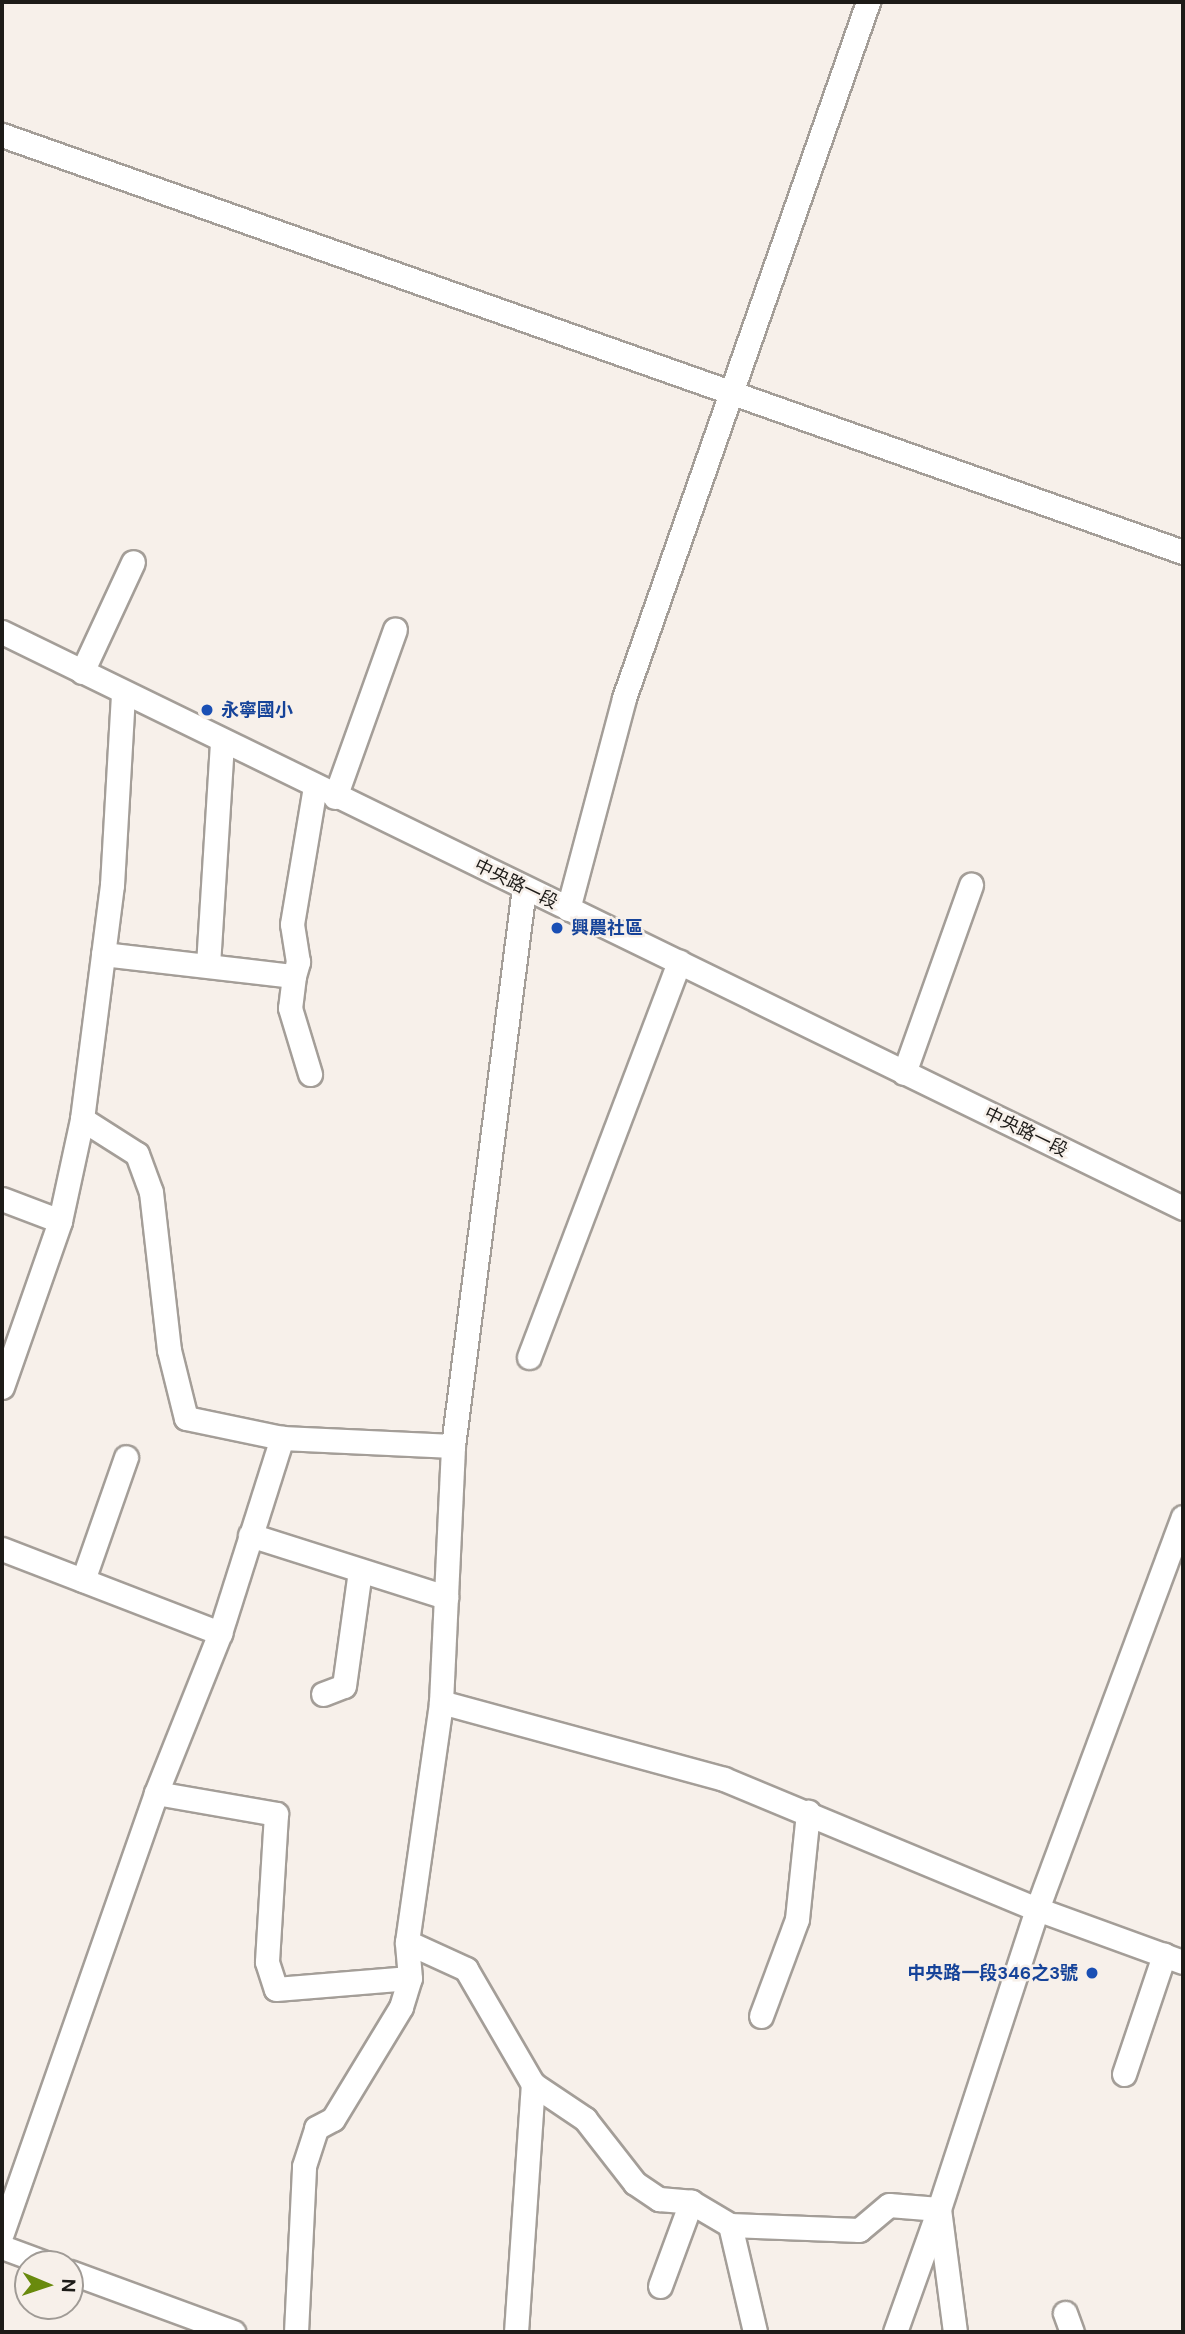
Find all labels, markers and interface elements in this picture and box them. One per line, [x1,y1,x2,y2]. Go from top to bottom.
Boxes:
place label: 永寧國小 [221,699,293,721]
marker: 永寧國小 [199,702,215,718]
street label: 中央路一段 [471,855,561,913]
place label: 興農社區 [571,917,643,939]
marker: 興農社區 [549,920,565,936]
street label: 中央路一段 [981,1103,1071,1161]
place label: 中央路一段346之3號 [907,1962,1078,1984]
marker: 中央路一段346之3號 [1084,1965,1100,1981]
north arrow [14,2250,84,2320]
text: N [56,2278,81,2293]

